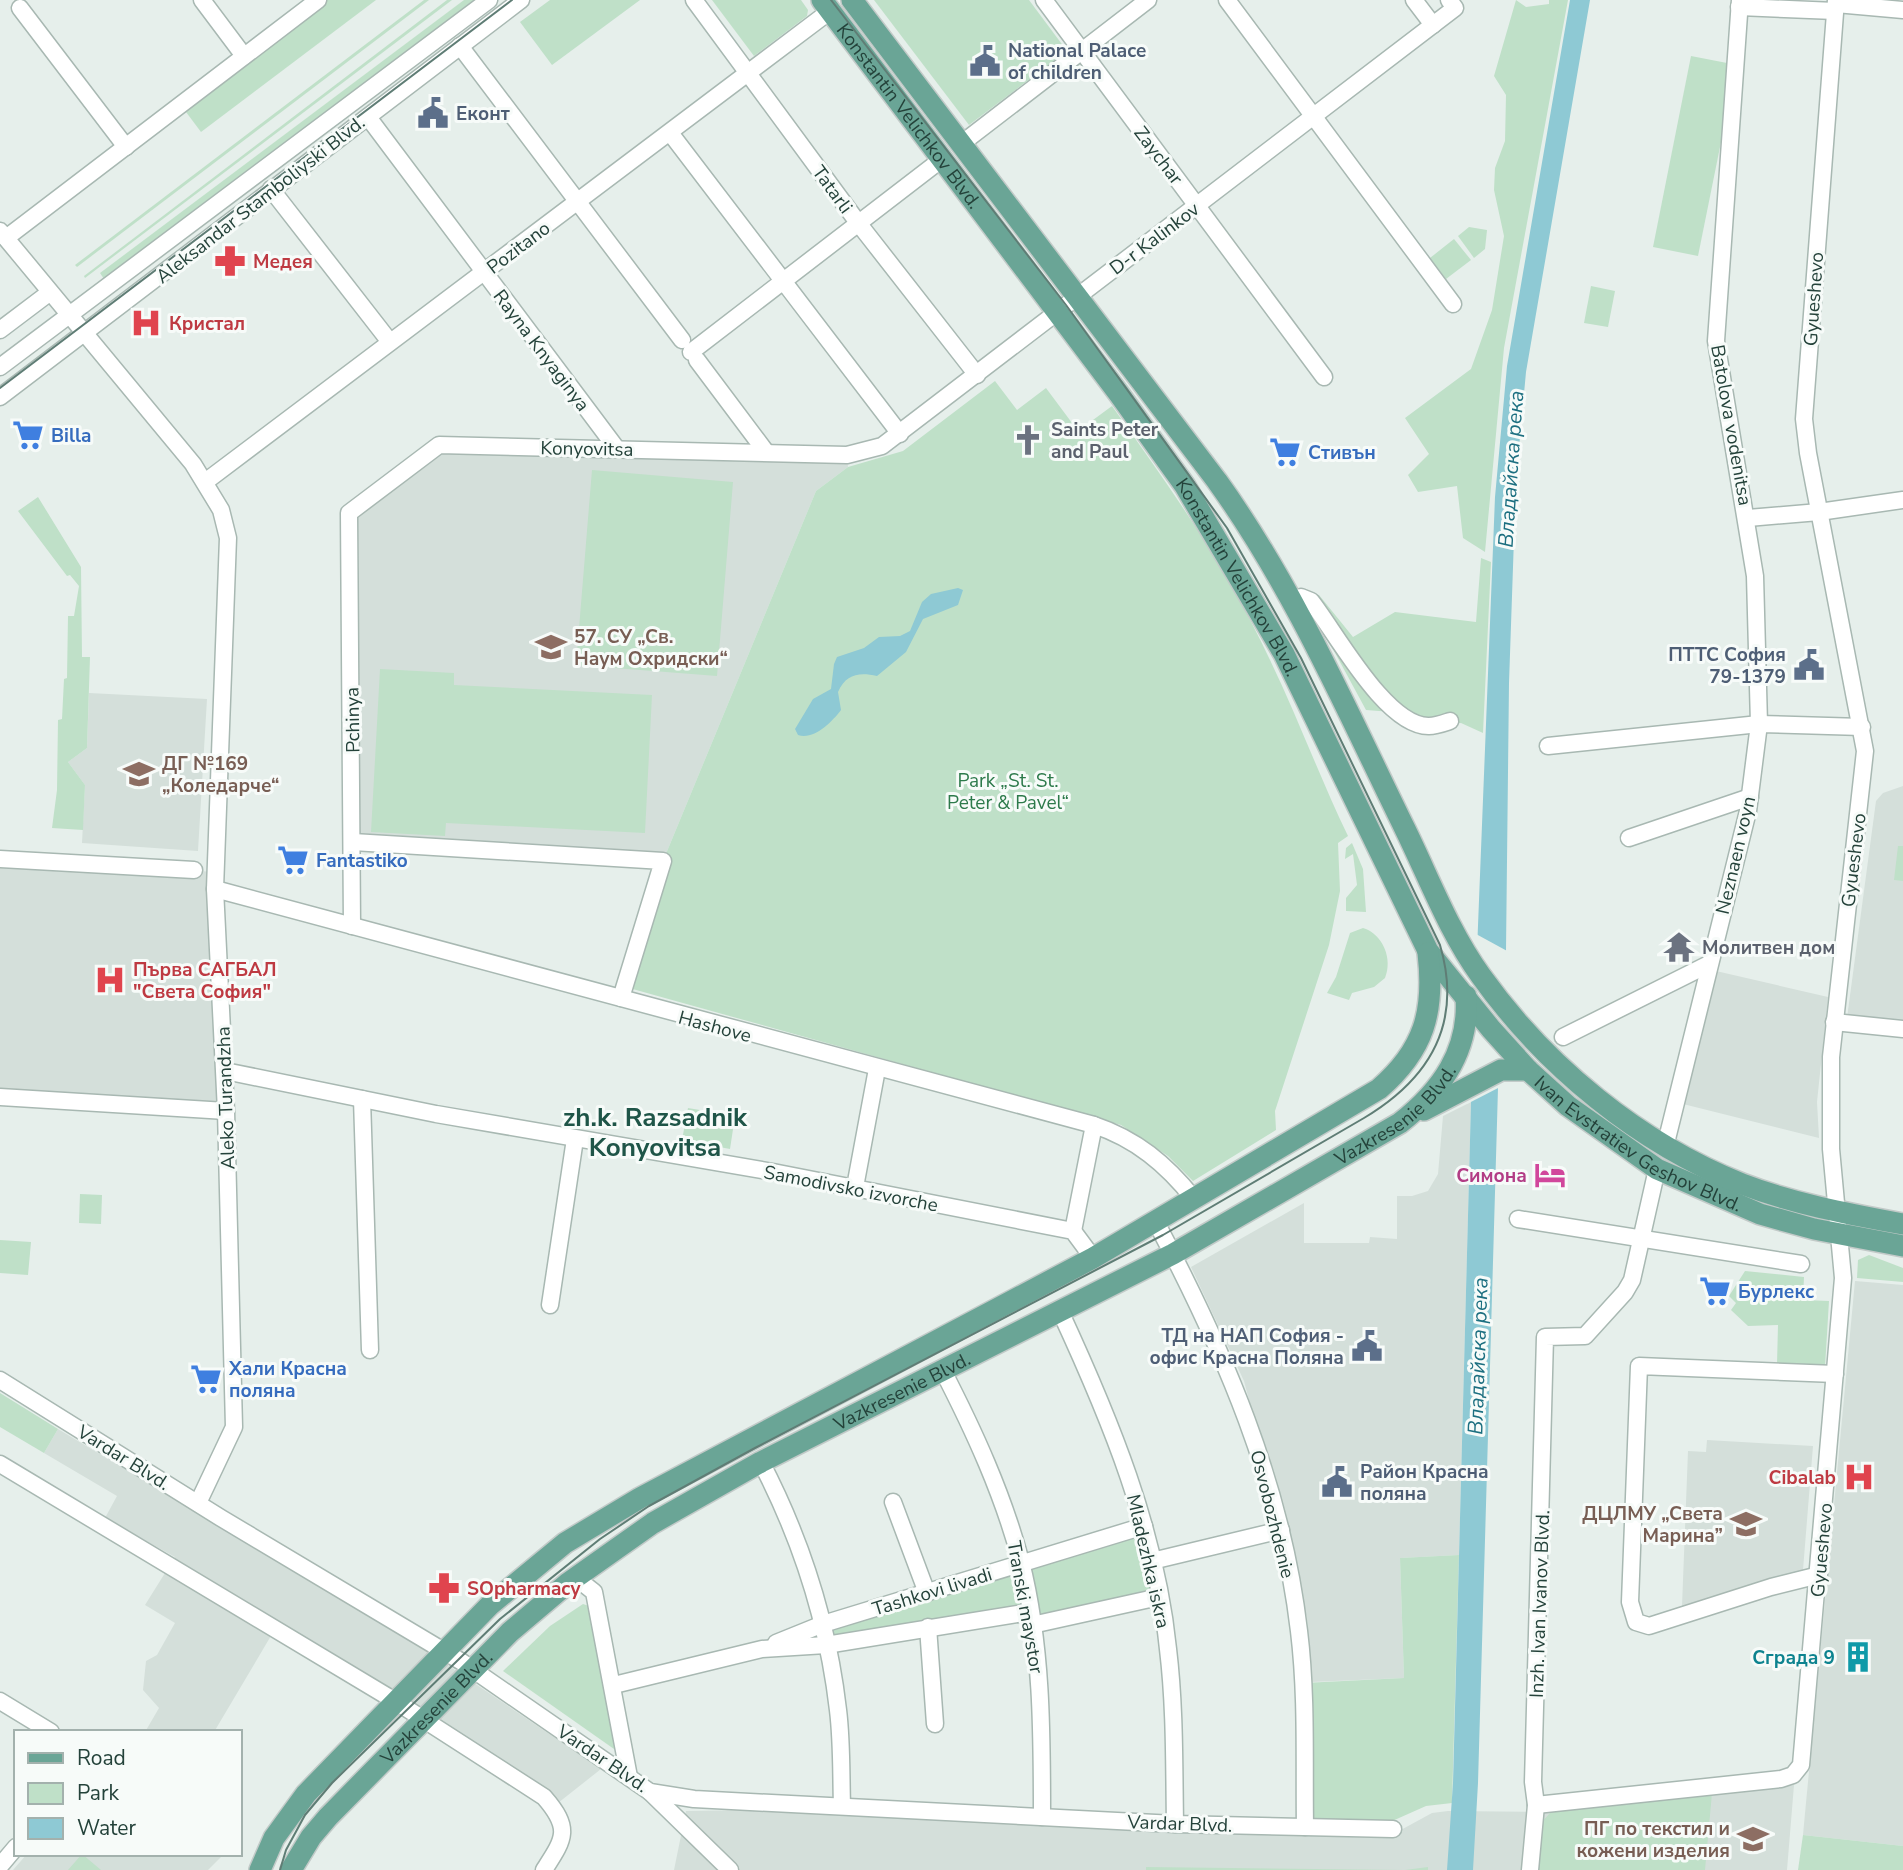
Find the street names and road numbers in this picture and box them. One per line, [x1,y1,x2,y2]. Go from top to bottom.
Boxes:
street label: Konstantin Velichkov Blvd. [830,18,987,214]
street label: Aleksandar Stamboliyski Blvd. [151,110,371,290]
street label: Zaychar [1128,121,1189,190]
street label: Tatarli [806,160,858,219]
street label: D-r Kalinkov [1104,196,1205,281]
street label: Pozitano [481,215,556,280]
street label: Gyueshevo [1798,251,1830,347]
street label: Rayna Knyaginya [487,284,596,417]
street label: Batolova vodenitsa [1704,343,1758,508]
street label: Konyovitsa [540,435,634,463]
street label: Konstantin Velichkov Blvd. [1169,473,1305,681]
street label: Pchinya [339,687,367,753]
street label: Neznaen voyn [1710,794,1762,917]
street label: Gyueshevo [1835,812,1873,909]
street label: Hashove [675,1005,754,1049]
street label: Aleko Turandzha [211,1026,241,1170]
street label: Vazkresenie Blvd. [1329,1061,1463,1173]
street label: Ivan Evstratiev Geshov Blvd. [1528,1070,1746,1219]
street label: Samodivsko izvorche [761,1159,940,1219]
street label: Vazkresenie Blvd. [828,1346,975,1438]
street label: Vardar Blvd. [71,1419,175,1497]
street label: Osvobozhdenie [1244,1447,1301,1581]
street label: Mladezhka iskra [1120,1492,1176,1631]
street label: Gyueshevo [1805,1502,1839,1598]
street label: Inzh. Ivan Ivanov Blvd. [1524,1509,1556,1699]
street label: Transki maystor [1001,1539,1050,1676]
street label: Tashkovi livadi [869,1561,995,1623]
street label: Vazkresenie Blvd. [374,1645,499,1771]
street label: Vardar Blvd. [551,1718,653,1799]
street label: Vardar Blvd. [1126,1809,1233,1839]

